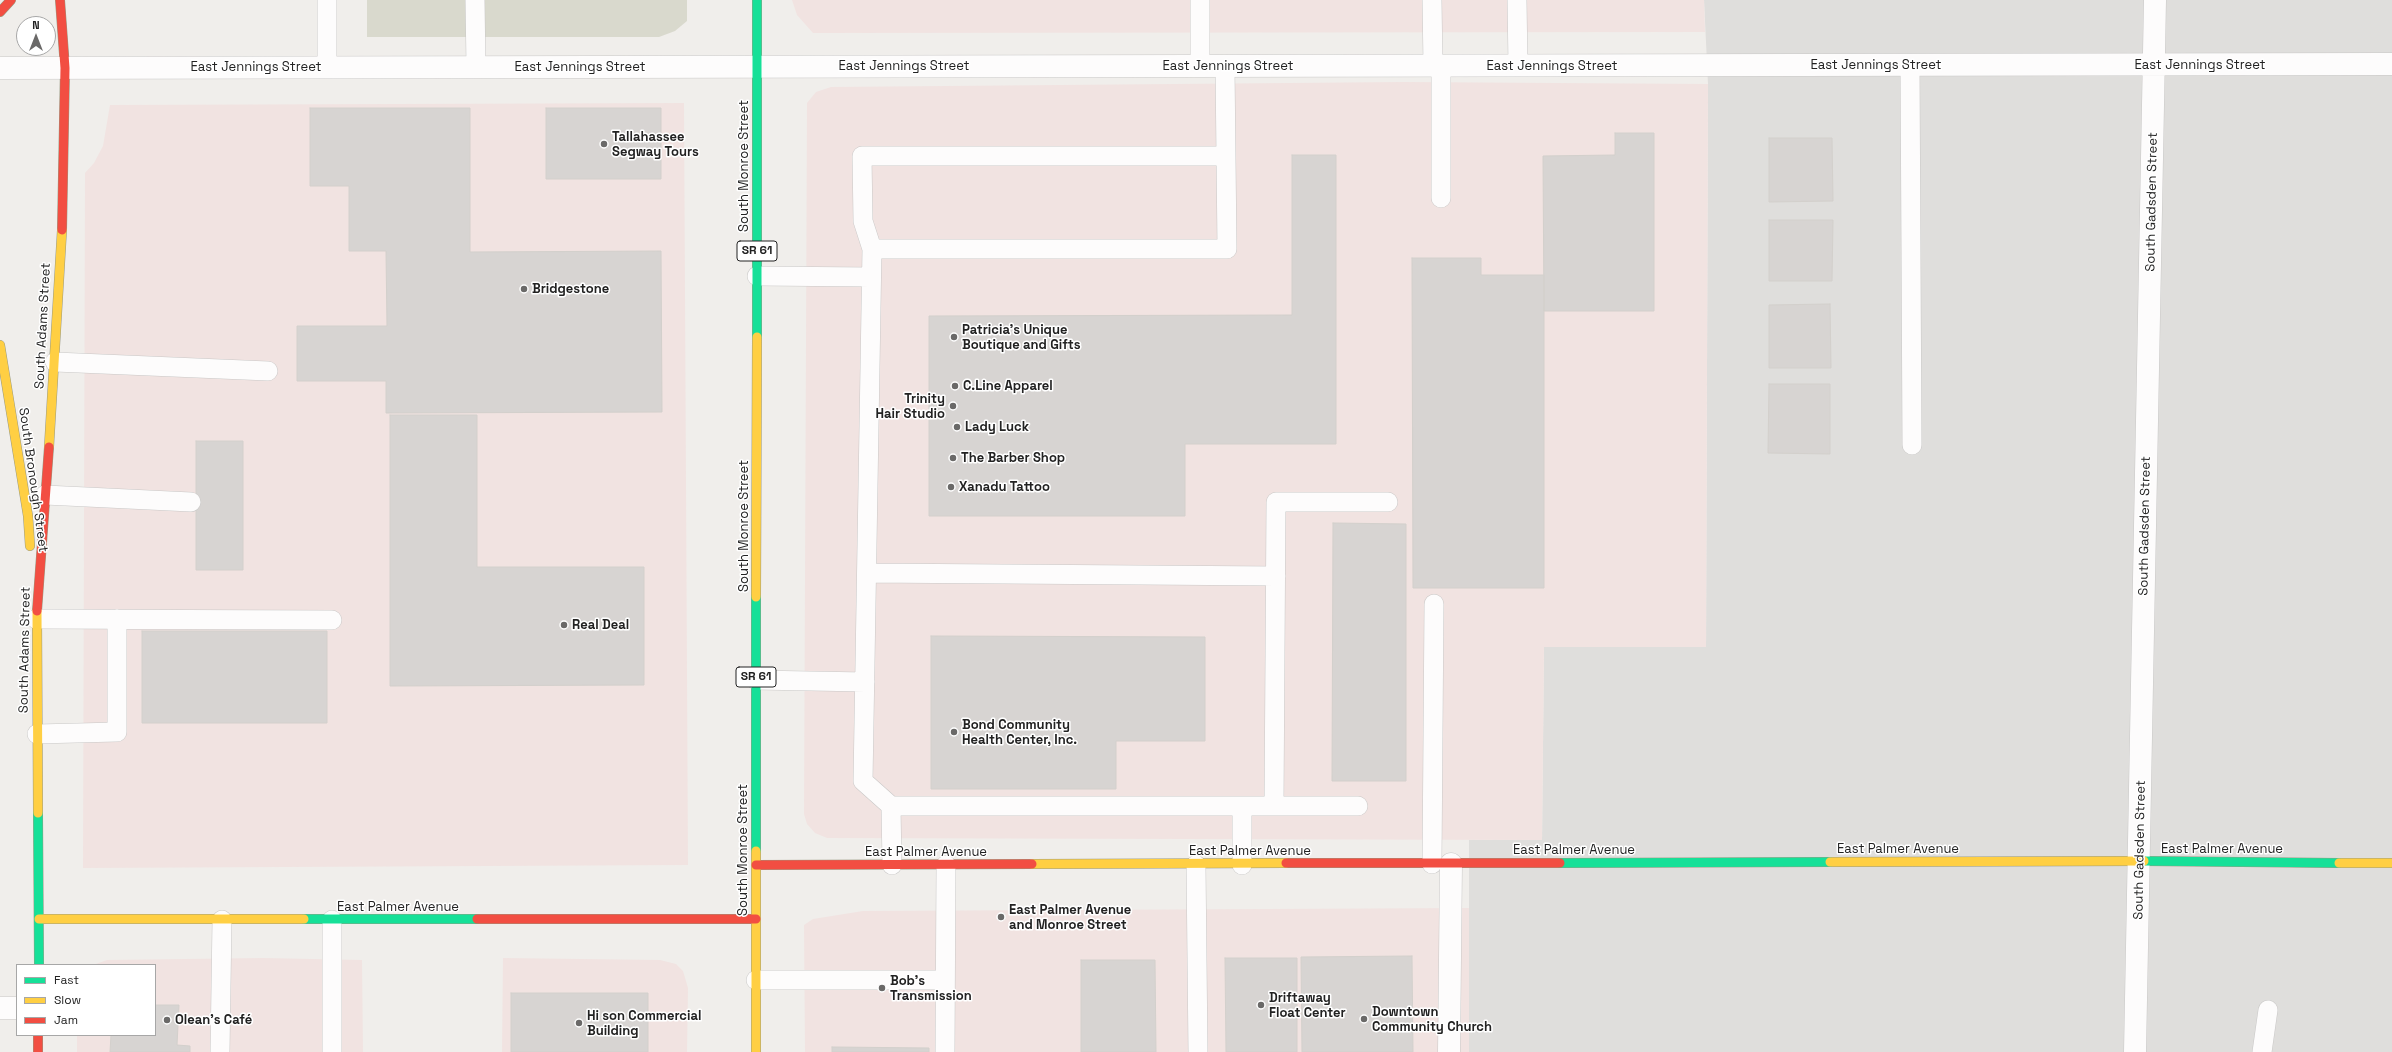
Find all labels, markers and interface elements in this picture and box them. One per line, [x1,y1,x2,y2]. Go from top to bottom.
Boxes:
north arrow [16,16,56,56]
text: N [32,18,40,32]
street label: East Jennings Street [1810,57,1942,73]
street label: East Jennings Street [2134,57,2266,73]
street label: East Jennings Street [838,58,970,74]
street label: East Jennings Street [1162,58,1294,74]
street label: East Jennings Street [1486,58,1618,74]
street label: East Jennings Street [190,59,322,75]
street label: East Jennings Street [514,59,646,75]
street label: South Monroe Street [736,100,752,232]
place label: Tallahassee Segway Tours [612,129,699,160]
street label: South Gadsden Street [2143,132,2161,272]
marker: Tallahassee Segway Tours [599,139,609,149]
road number: SR 61 [737,241,777,261]
street label: South Adams Street [32,262,54,390]
place label: Bridgestone [532,281,609,297]
marker: Bridgestone [519,284,529,294]
place label: Patricia's Unique Boutique and Gifts [962,322,1081,353]
marker: Patricia's Unique Boutique and Gifts [949,332,959,342]
place label: C.Line Apparel [963,378,1053,394]
marker: C.Line Apparel [950,381,960,391]
place label: Trinity Hair Studio [876,391,945,422]
marker: Trinity Hair Studio [948,401,958,411]
street label: South Bronough Street [15,407,51,553]
place label: Lady Luck [965,419,1029,435]
marker: Lady Luck [952,422,962,432]
place label: The Barber Shop [961,450,1065,466]
marker: The Barber Shop [948,453,958,463]
street label: South Gadsden Street [2136,456,2154,596]
street label: South Monroe Street [736,460,752,592]
place label: Xanadu Tattoo [959,479,1050,495]
marker: Xanadu Tattoo [946,482,956,492]
street label: South Adams Street [16,587,34,713]
place label: Real Deal [572,617,629,633]
marker: Real Deal [559,620,569,630]
road number: SR 61 [736,667,776,687]
place label: Bond Community Health Center, Inc. [962,717,1077,748]
marker: Bond Community Health Center, Inc. [949,727,959,737]
street label: South Gadsden Street [2131,780,2149,920]
street label: South Monroe Street [735,784,751,916]
street label: East Palmer Avenue [1837,841,1959,857]
street label: East Palmer Avenue [2161,841,2283,857]
street label: East Palmer Avenue [1513,842,1635,858]
street label: East Palmer Avenue [1189,843,1311,859]
street label: East Palmer Avenue [865,844,987,860]
street label: East Palmer Avenue [337,899,459,915]
place label: East Palmer Avenue and Monroe Street [1009,902,1131,933]
marker: East Palmer Avenue and Monroe Street [996,912,1006,922]
legend [16,964,156,1036]
text: Fast [54,972,79,988]
place label: Bob's Transmission [890,973,972,1004]
marker: Bob's Transmission [877,983,887,993]
place label: Driftaway Float Center [1269,990,1346,1021]
text: Slow [54,992,81,1008]
marker: Driftaway Float Center [1256,1000,1266,1010]
place label: Downtown Community Church [1372,1004,1492,1035]
place label: Hi son Commercial Building [587,1008,701,1039]
text: Jam [54,1012,78,1028]
place label: Olean's Café [175,1012,252,1028]
marker: Downtown Community Church [1359,1014,1369,1024]
marker: Olean's Café [162,1015,172,1025]
marker: Hi son Commercial Building [574,1018,584,1028]

